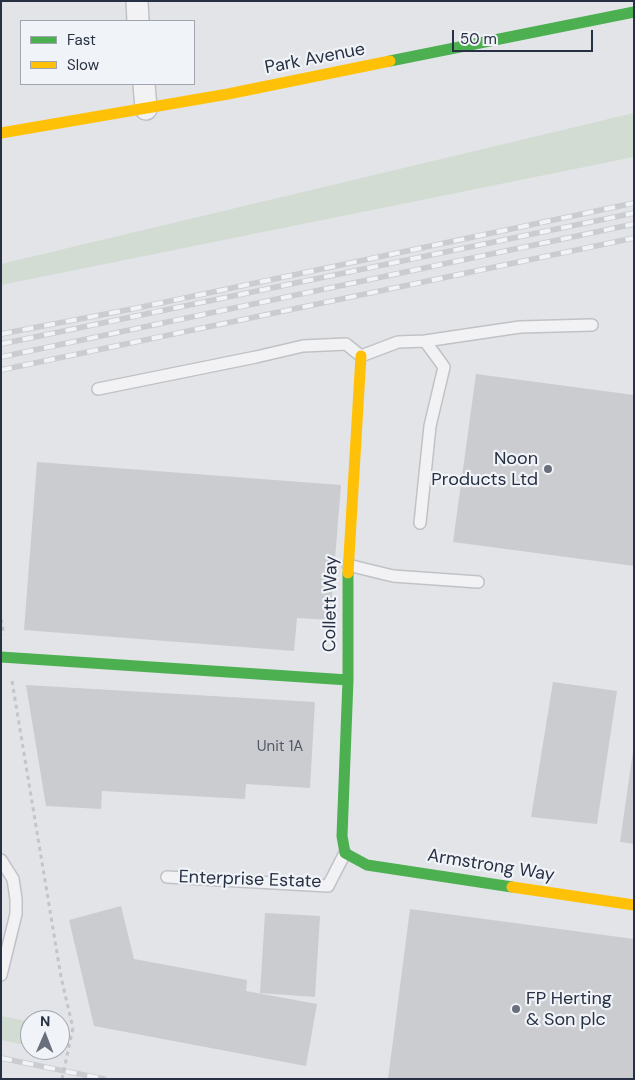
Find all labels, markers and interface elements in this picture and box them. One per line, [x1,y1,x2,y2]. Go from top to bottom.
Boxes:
legend [20,20,195,85]
scale bar [455,20,596,52]
text: 50 m [460,29,497,49]
text: Fast [67,30,96,50]
street label: Park Avenue [263,39,367,79]
text: Slow [67,55,99,75]
place label: Noon Products Ltd [431,448,538,490]
marker: Noon Products Ltd [542,463,554,475]
street label: Collett Way [319,556,343,652]
house number: Unit 1A [257,738,303,756]
street label: Armstrong Way [426,845,556,887]
street label: Enterprise Estate [178,867,322,893]
place label: FP Herting & Son plc [526,988,612,1030]
marker: FP Herting & Son plc [510,1003,522,1015]
north arrow [20,1010,70,1060]
text: N [40,1012,51,1030]

